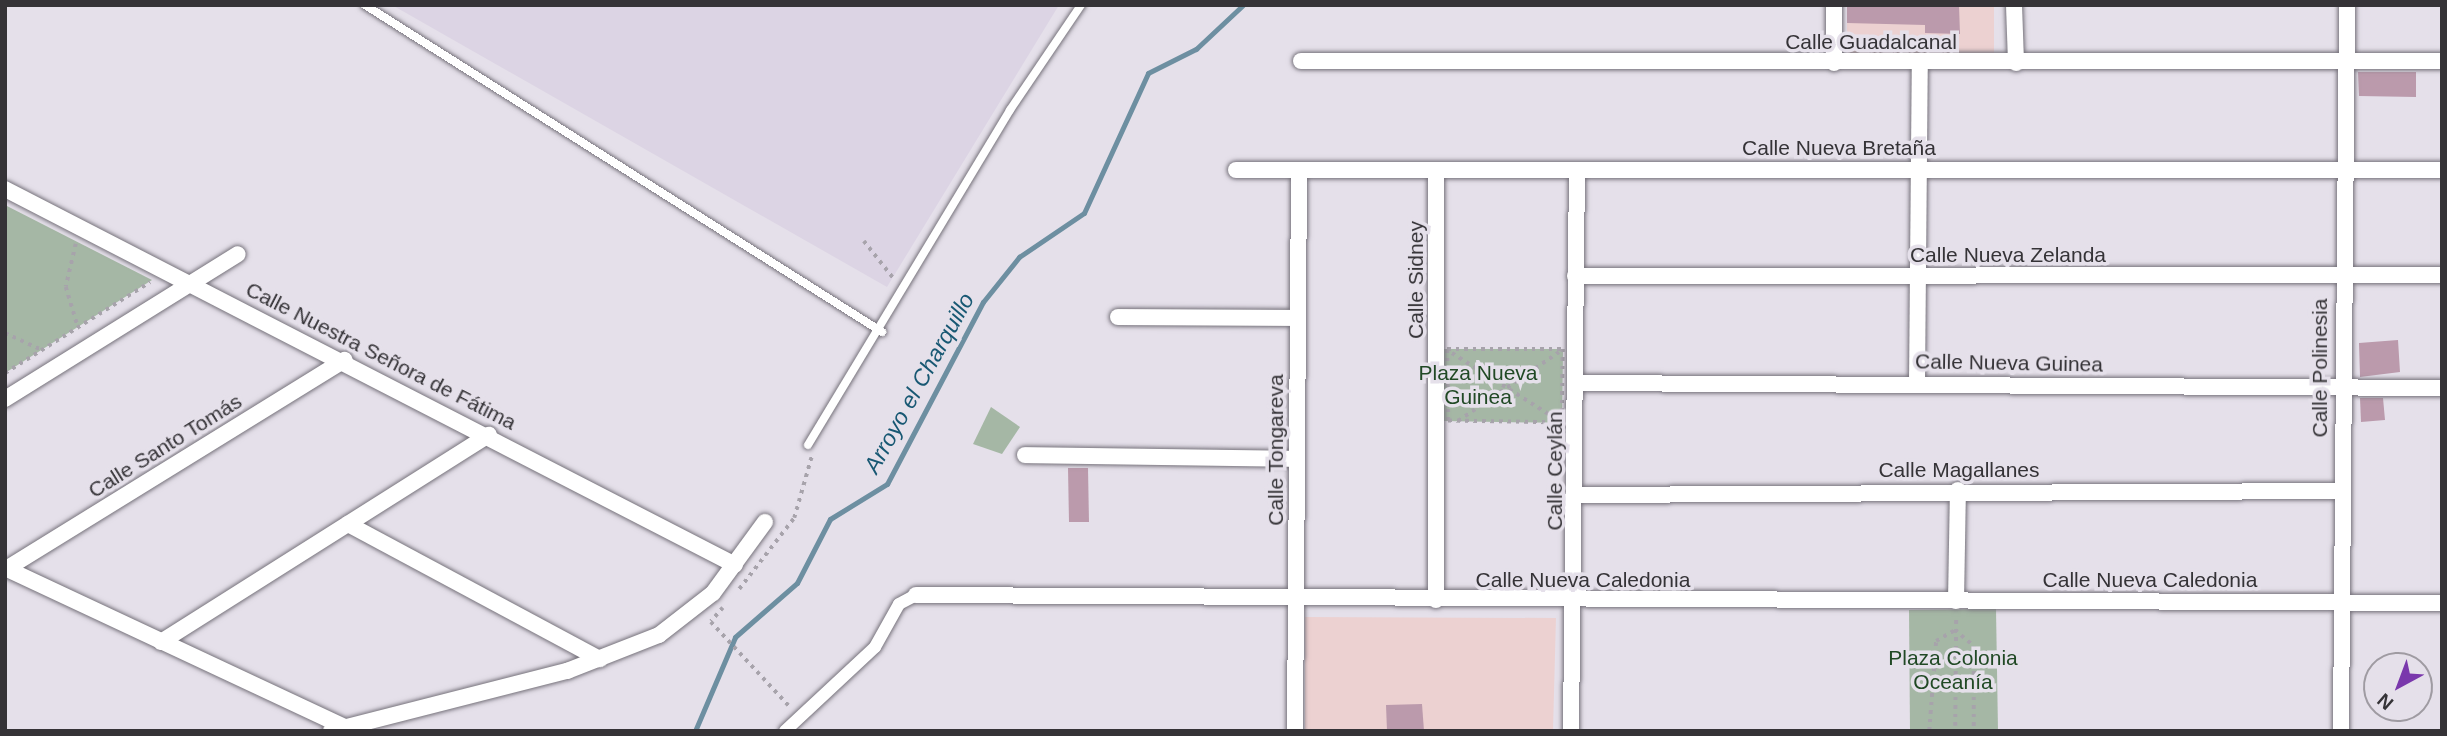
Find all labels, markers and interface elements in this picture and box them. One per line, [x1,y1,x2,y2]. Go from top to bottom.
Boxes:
street label: Calle Guadalcanal [1785,29,1957,55]
street label: Calle Nueva Bretaña [1742,135,1936,161]
street label: Calle Sidney [1403,221,1429,339]
street label: Calle Nueva Zelanda [1910,242,2106,268]
street label: Calle Nuestra Señora de Fátima [242,277,520,435]
water label: Arroyo el Charquillo [858,288,980,478]
street label: Calle Polinesia [2307,299,2333,437]
street label: Calle Nueva Guinea [1915,349,2103,377]
park label: Plaza Nueva Guinea [1418,360,1538,410]
street label: Calle Tongareva [1263,374,1289,526]
street label: Calle Santo Tomás [84,389,246,503]
street label: Calle Ceylán [1542,411,1568,531]
street label: Calle Magallanes [1878,457,2040,483]
street label: Calle Nueva Caledonia [1476,567,1690,593]
street label: Calle Nueva Caledonia [2043,567,2257,593]
park label: Plaza Colonia Oceanía [1888,645,2018,695]
north arrow [2363,652,2433,722]
text: N [2373,689,2397,714]

